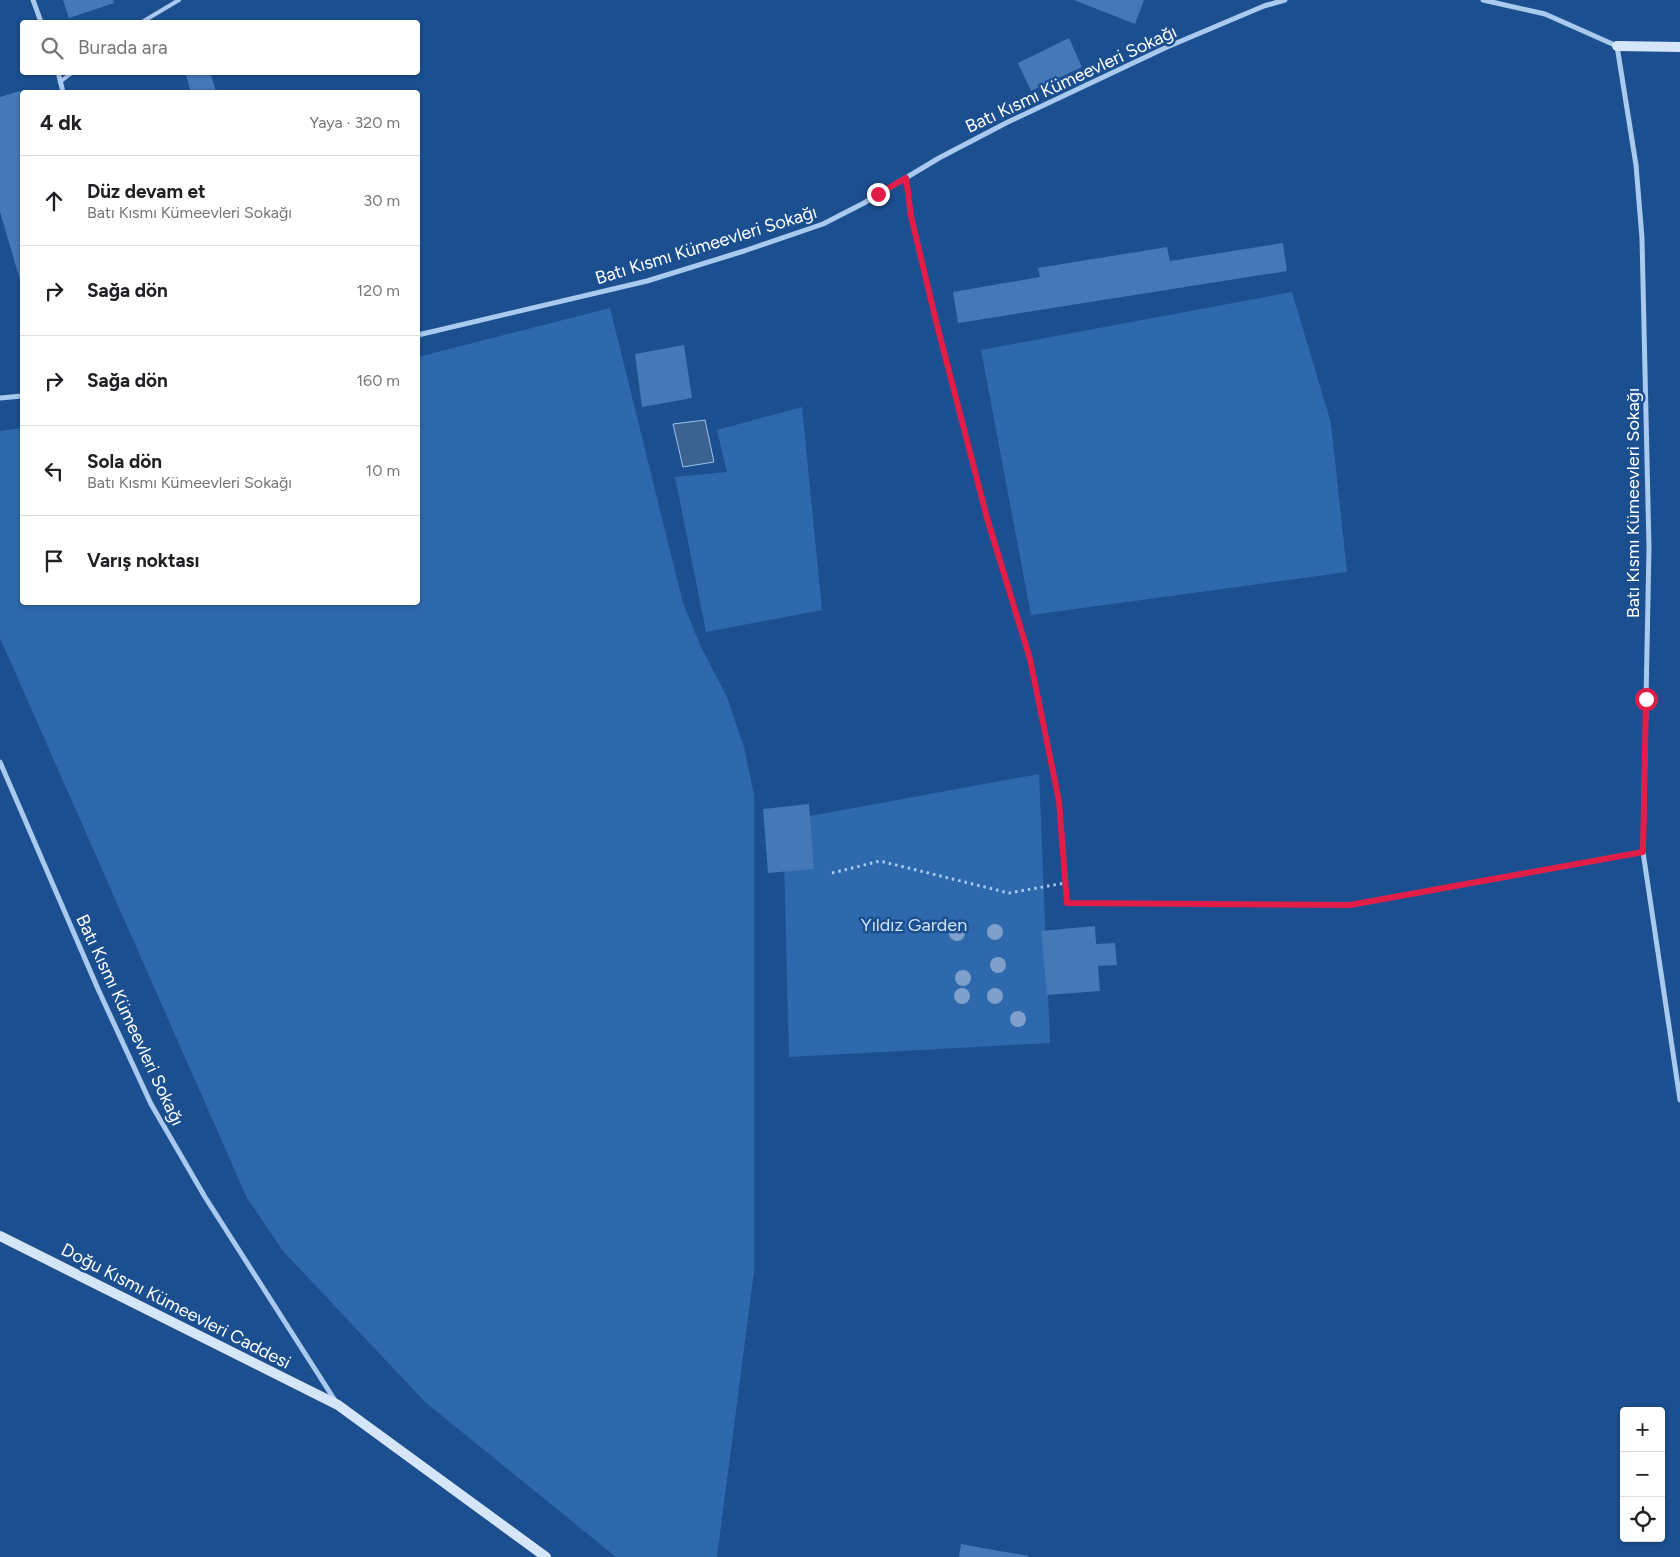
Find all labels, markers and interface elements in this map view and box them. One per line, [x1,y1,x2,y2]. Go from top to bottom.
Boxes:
search box [20,20,420,75]
street label: Batı Kısmı Kümeevleri Sokağı [962,20,1180,138]
icon: search [38,34,66,62]
text: Burada ara [78,36,168,59]
text: 4 dk [40,110,82,135]
text: Yaya · 320 m [309,113,400,132]
text: Düz devam et [87,180,206,203]
route end [867,183,890,206]
icon: ahead [40,187,68,215]
text: 30 m [363,191,400,210]
street label: Batı Kısmı Kümeevleri Sokağı [593,201,819,289]
text: Batı Kısmı Kümeevleri Sokağı [87,203,292,222]
icon: right [40,277,68,305]
text: Sağa dön [87,279,168,302]
text: 120 m [357,281,400,300]
icon: right [40,367,68,395]
text: Sağa dön [87,369,168,392]
text: 160 m [357,371,400,390]
street label: Batı Kısmı Kümeevleri Sokağı [1622,388,1644,618]
text: Sola dön [87,450,162,473]
icon: left [40,457,68,485]
text: 10 m [366,461,400,480]
text: Batı Kısmı Kümeevleri Sokağı [87,473,292,492]
icon: arrive [40,547,68,575]
text: Varış noktası [87,549,199,572]
route start [1635,688,1658,711]
street label: Batı Kısmı Kümeevleri Sokağı [71,911,189,1129]
park label: Yıldız Garden [861,914,967,936]
street label: Doğu Kısmı Kümeevleri Caddesi [58,1238,294,1374]
map controls [1620,1407,1665,1542]
button: + [1620,1407,1665,1452]
button: − [1620,1452,1665,1497]
button: locate [1620,1497,1665,1542]

